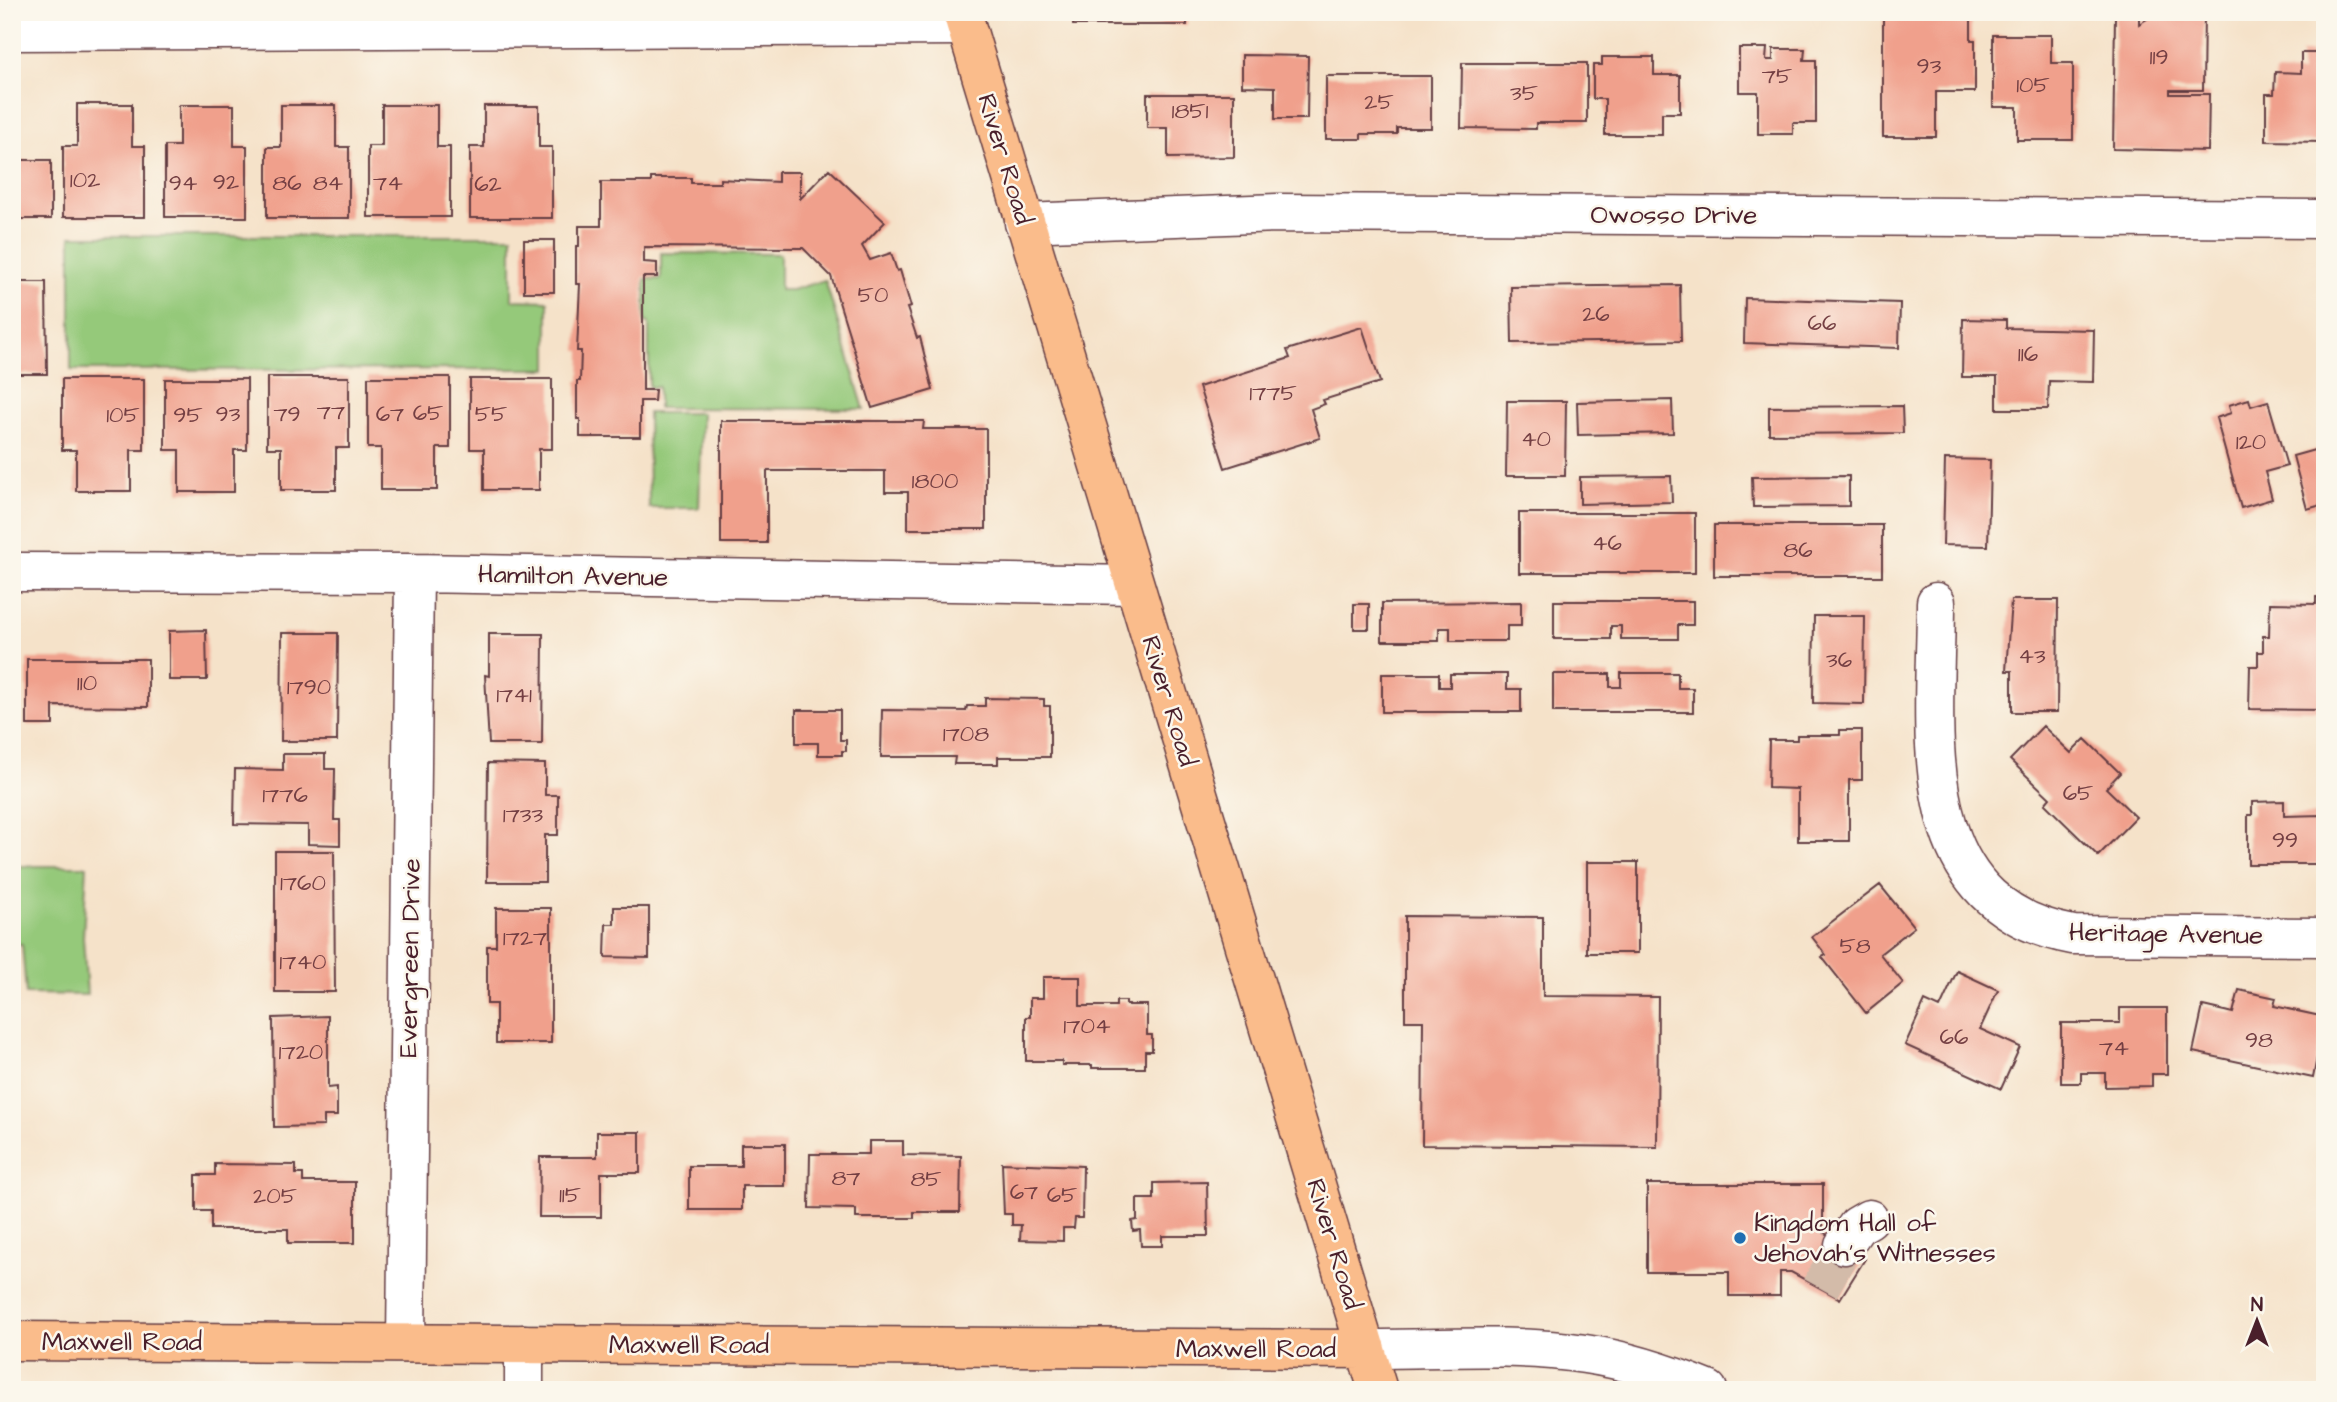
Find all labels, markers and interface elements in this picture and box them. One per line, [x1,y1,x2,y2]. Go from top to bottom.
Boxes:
house number: 119 [2150,41,2168,73]
house number: 93 [1917,50,1942,82]
house number: 75 [1762,60,1792,92]
house number: 105 [2016,69,2050,101]
house number: 35 [1510,77,1538,109]
house number: 25 [1364,86,1394,118]
street label: River Road [968,89,1042,229]
house number: 1851 [1171,95,1209,127]
house number: 102 [70,164,100,196]
house number: 92 [213,166,239,198]
house number: 94 [169,167,198,199]
house number: 86 [272,167,302,199]
house number: 84 [313,167,344,199]
house number: 74 [373,167,403,199]
house number: 62 [474,168,502,200]
street label: Owosso Drive [1591,197,1757,233]
house number: 50 [858,279,888,311]
house number: 26 [1582,298,1610,330]
house number: 66 [1808,307,1836,339]
house number: 116 [2018,338,2038,370]
house number: 1775 [1249,377,1297,409]
house number: 77 [317,396,345,428]
house number: 65 [413,397,443,429]
house number: 93 [216,398,241,430]
house number: 79 [273,398,301,430]
house number: 67 [376,398,404,430]
house number: 55 [475,398,507,430]
house number: 105 [106,399,140,431]
house number: 95 [173,399,203,431]
house number: 40 [1521,423,1551,455]
house number: 120 [2236,426,2266,458]
house number: 1800 [912,465,958,497]
house number: 46 [1592,527,1622,559]
house number: 86 [1783,534,1813,566]
street label: Hamilton Avenue [478,556,668,596]
street label: River Road [1132,631,1206,771]
house number: 43 [2018,640,2046,672]
house number: 36 [1826,644,1852,676]
house number: 110 [77,667,97,699]
house number: 1790 [287,671,331,703]
house number: 1741 [496,679,532,711]
house number: 1708 [943,718,989,750]
house number: 65 [2063,777,2093,809]
house number: 1776 [262,779,308,811]
house number: 1733 [503,799,544,831]
house number: 99 [2272,824,2298,856]
street label: Evergreen Drive [390,858,432,1058]
house number: 1760 [280,867,326,899]
street label: Heritage Avenue [2069,914,2263,956]
house number: 1727 [503,922,547,954]
house number: 58 [1839,930,1871,962]
house number: 1740 [279,946,327,978]
house number: 1704 [1063,1010,1111,1042]
house number: 66 [1940,1021,1968,1053]
house number: 98 [2245,1024,2273,1056]
house number: 74 [2099,1032,2129,1064]
house number: 1720 [279,1036,323,1068]
house number: 87 [831,1162,861,1194]
house number: 85 [910,1163,942,1195]
street label: River Road [1297,1174,1371,1314]
house number: 67 [1010,1176,1038,1208]
house number: 115 [559,1179,581,1211]
house number: 65 [1047,1179,1077,1211]
house number: 205 [253,1180,297,1212]
place label: Kingdom Hall of Jehovah's Witnesses [1754,1205,1996,1271]
marker: Kingdom Hall of Jehovah's Witnesses [1732,1230,1748,1246]
north arrow [2222,1286,2292,1356]
text: N [2251,1292,2263,1319]
street label: Maxwell Road [42,1324,202,1360]
street label: Maxwell Road [609,1327,769,1363]
street label: Maxwell Road [1176,1331,1336,1367]

